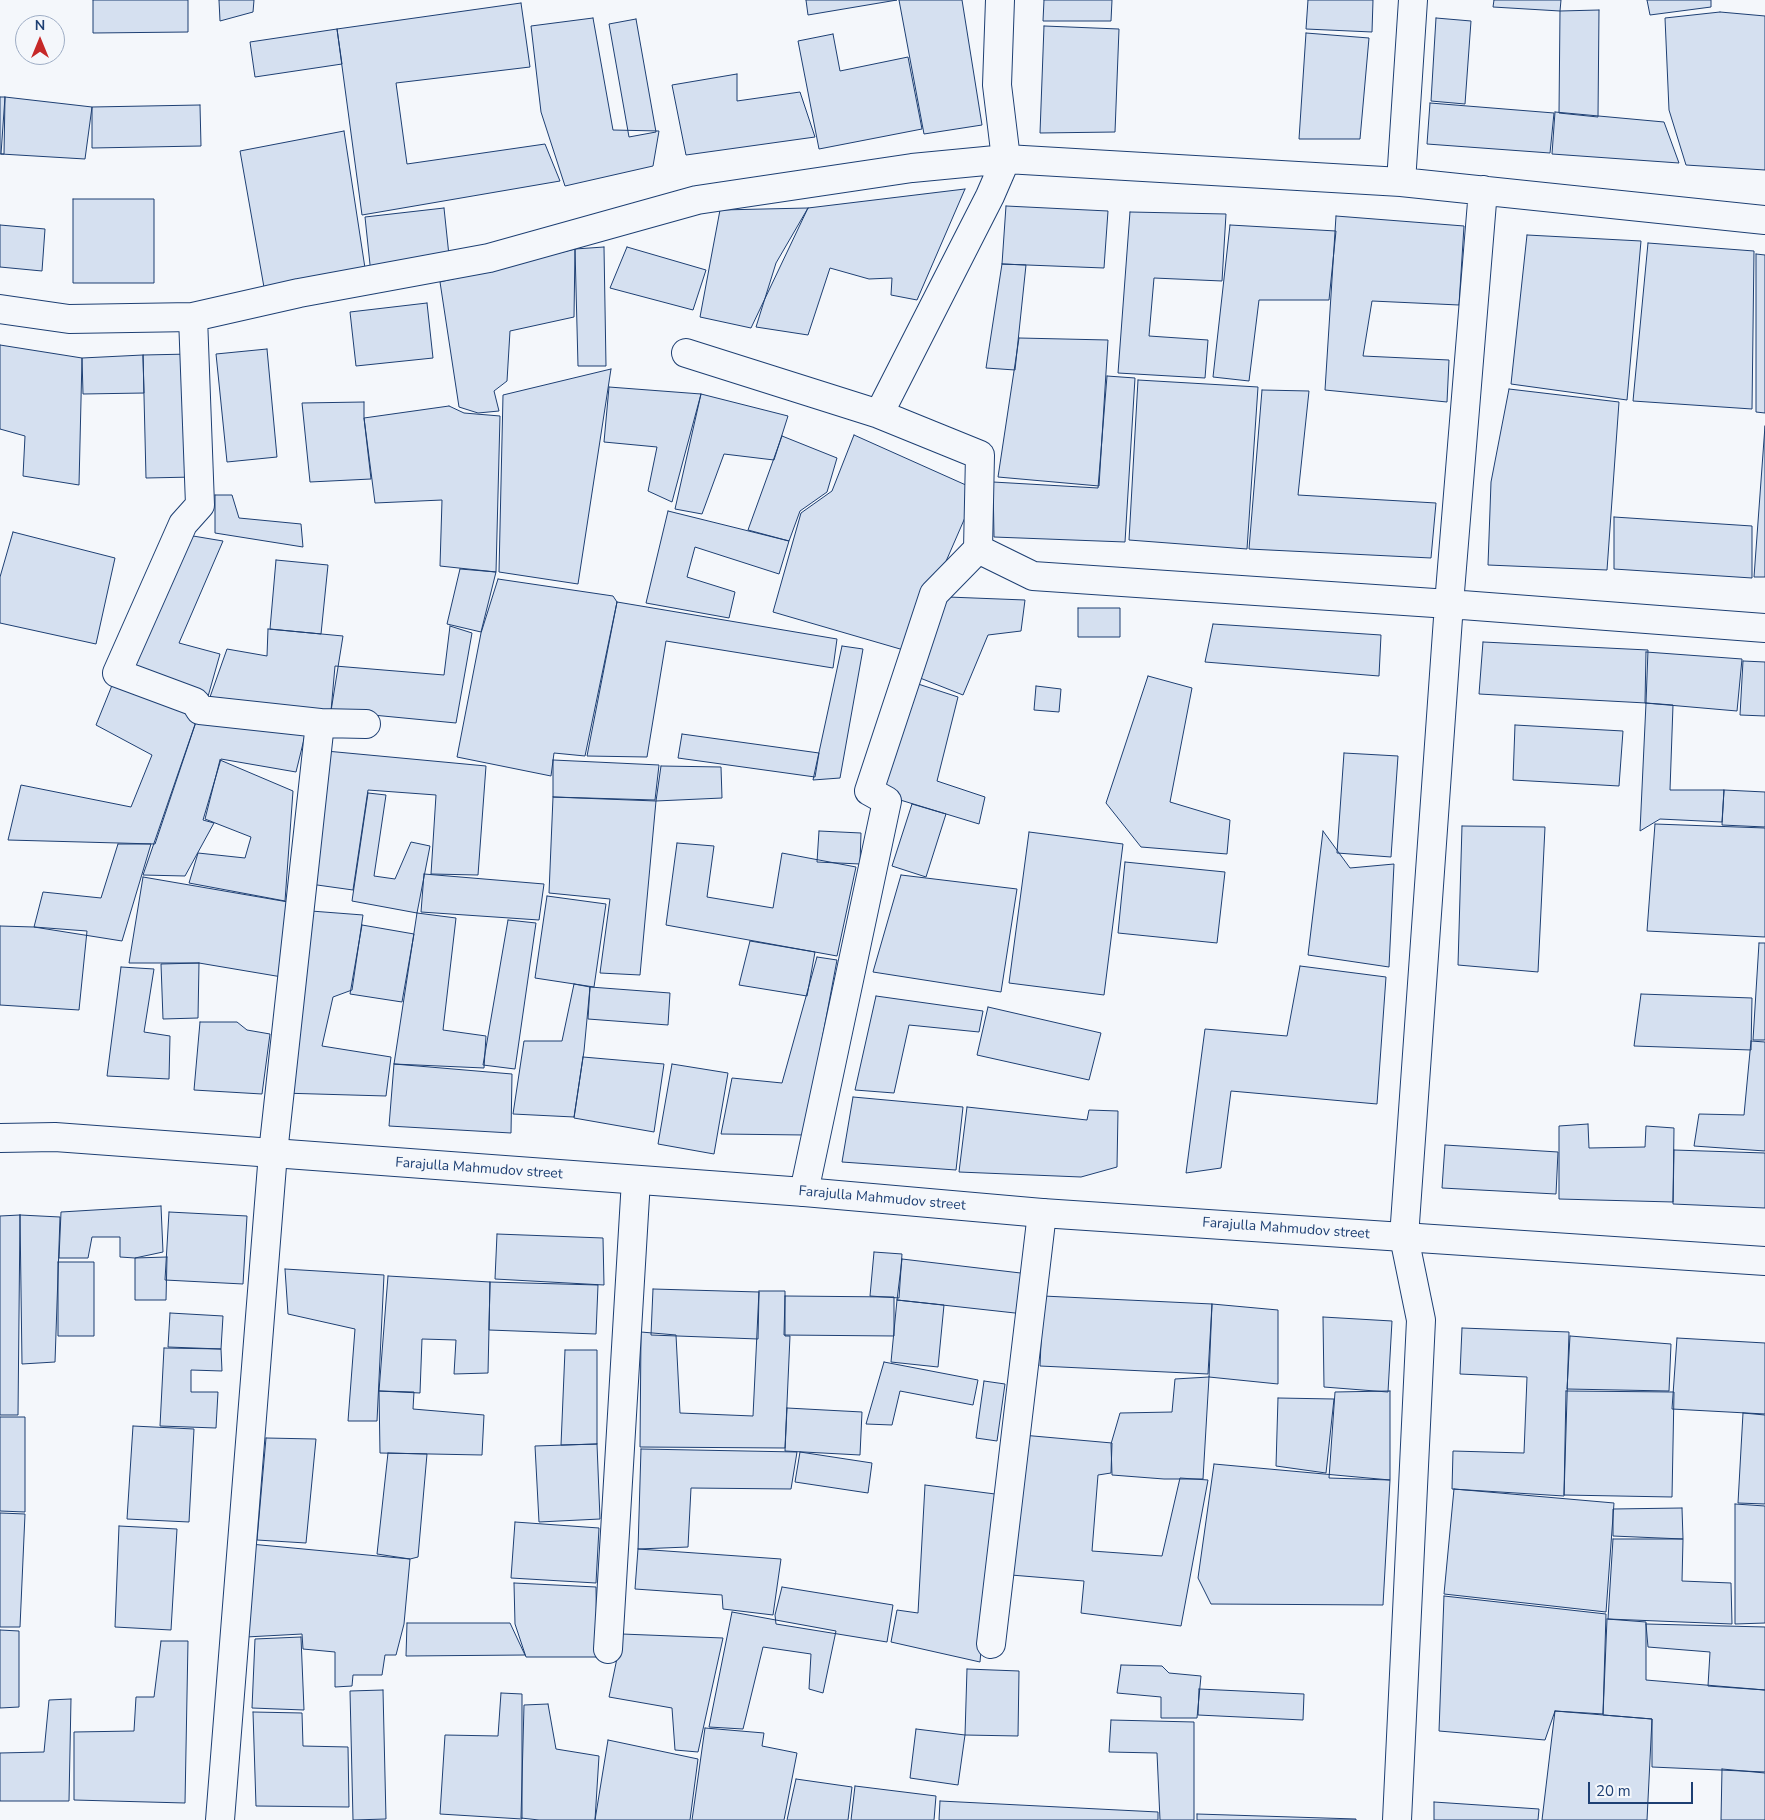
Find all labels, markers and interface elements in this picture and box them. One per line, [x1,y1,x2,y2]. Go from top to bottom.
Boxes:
north arrow [15,15,65,65]
text: N [35,16,45,35]
street label: Farajulla Mahmudov street [395,1155,563,1183]
street label: Farajulla Mahmudov street [798,1183,966,1215]
street label: Farajulla Mahmudov street [1202,1215,1370,1243]
scale bar [1590,1772,1695,1804]
text: 20 m [1596,1781,1631,1801]

